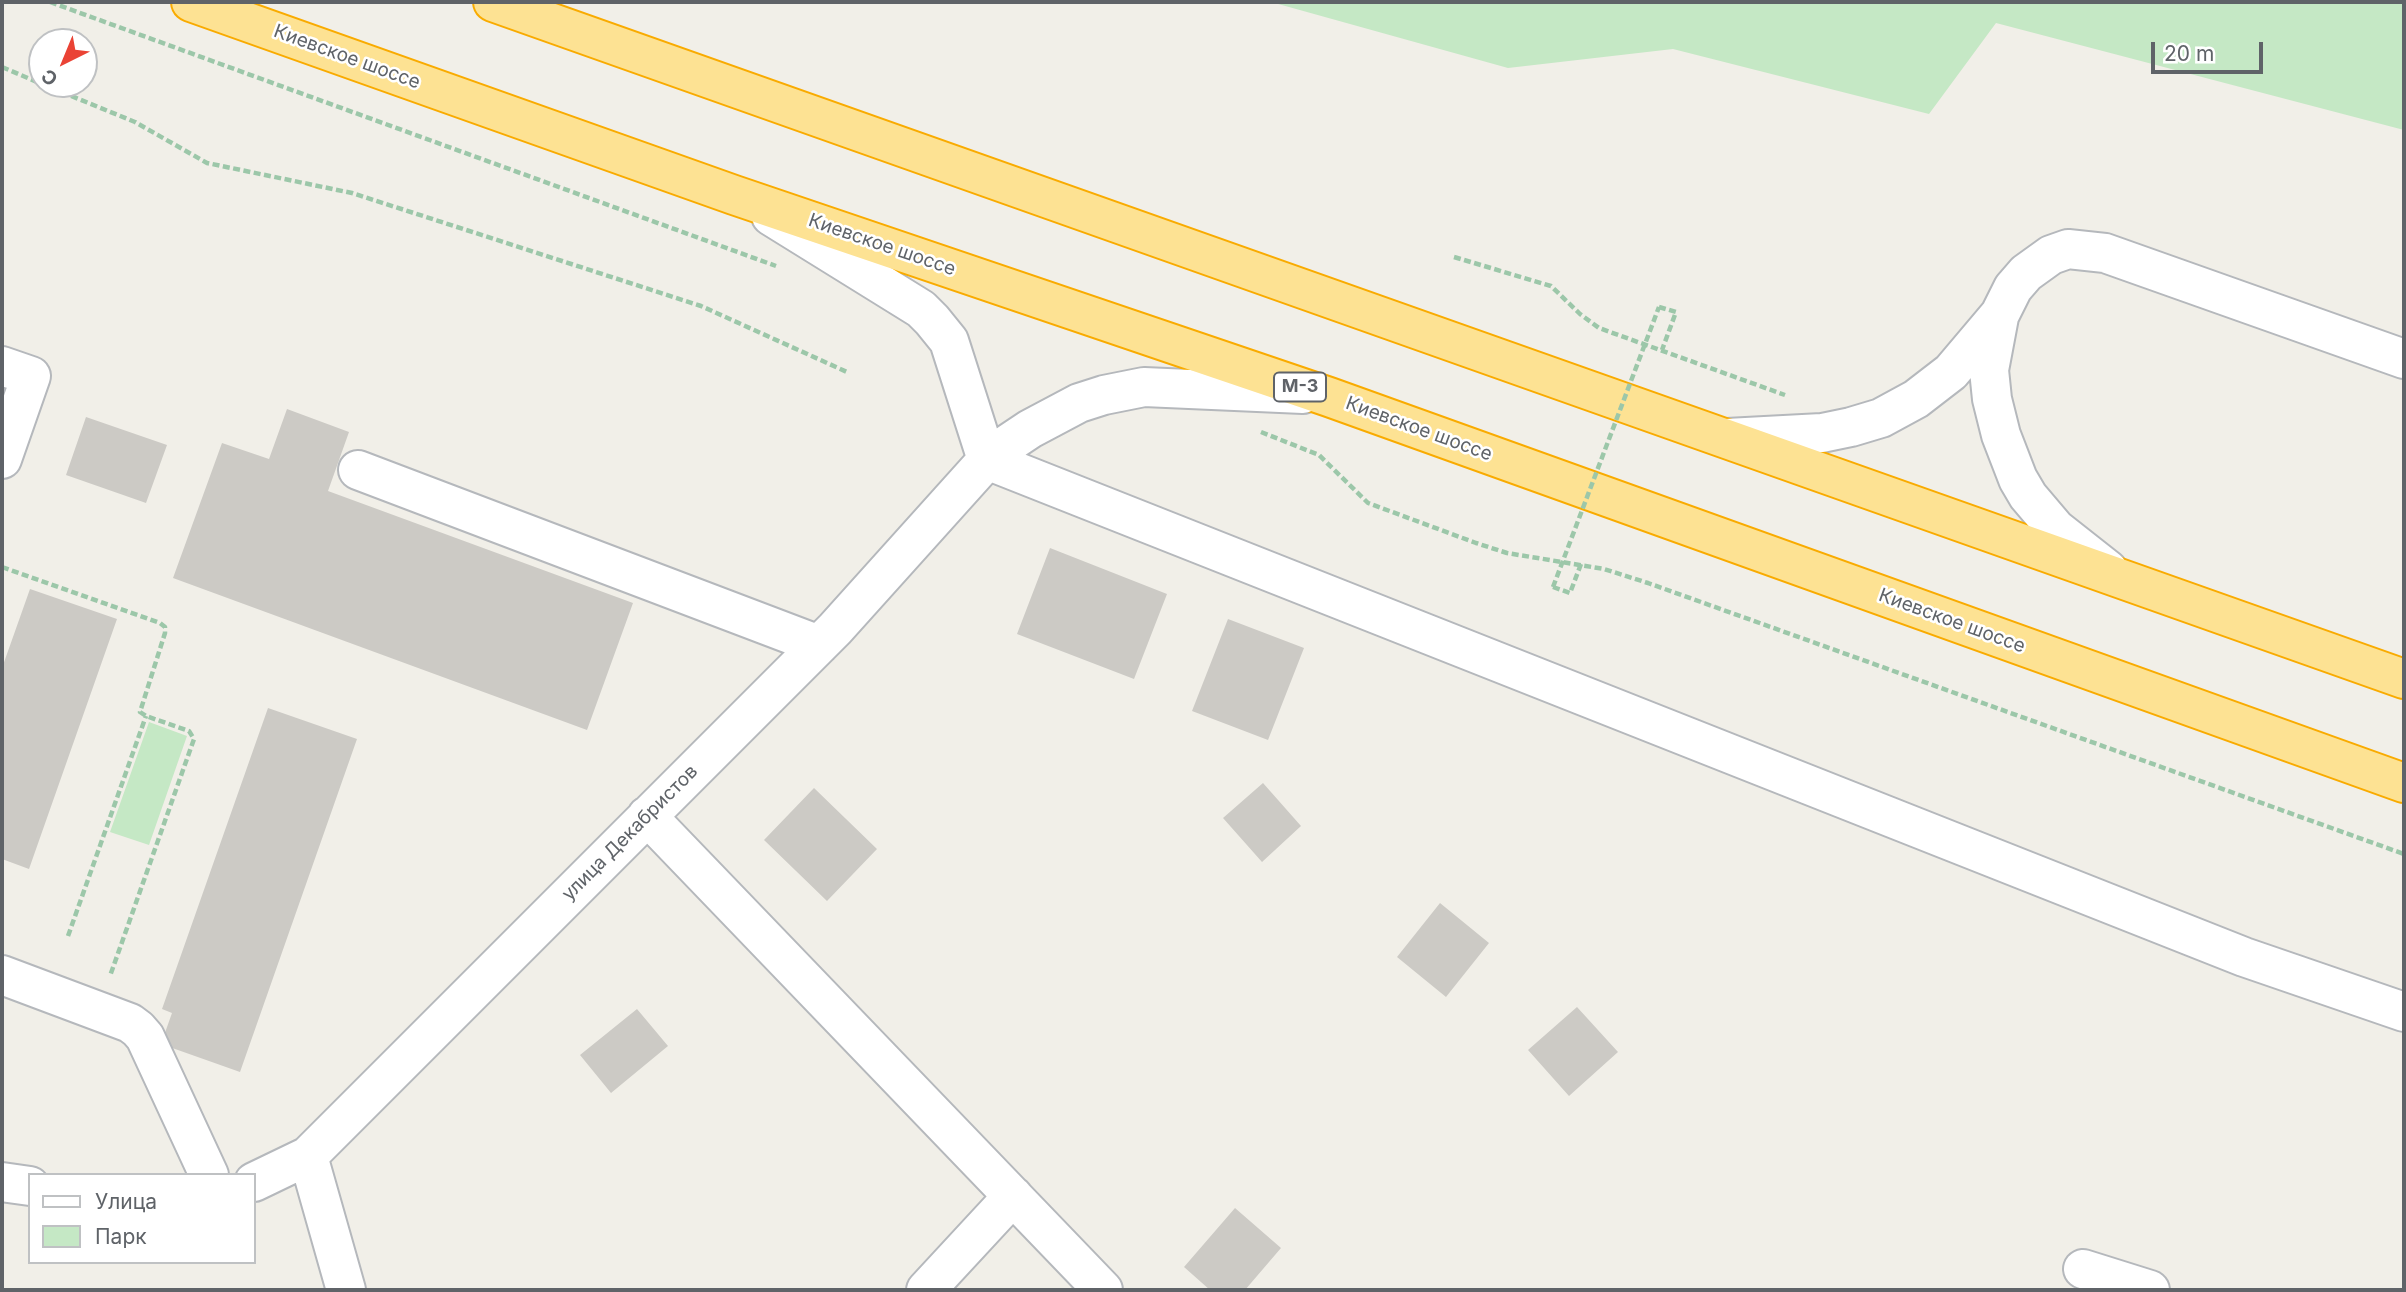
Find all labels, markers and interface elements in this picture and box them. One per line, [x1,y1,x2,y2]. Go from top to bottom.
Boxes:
street label: Киевское шоссе [271,20,423,94]
north arrow [28,28,98,98]
scale bar [2154,28,2266,72]
text: 20 m [2164,41,2214,66]
text: С [37,64,63,90]
street label: Киевское шоссе [805,209,959,281]
road number: М-3 [1274,372,1326,402]
street label: Киевское шоссе [1343,392,1495,466]
street label: Киевское шоссе [1876,584,2028,658]
street label: улица Декабристов [557,760,703,906]
legend [28,1173,256,1264]
text: Улица [95,1189,157,1214]
text: Парк [95,1224,147,1249]

